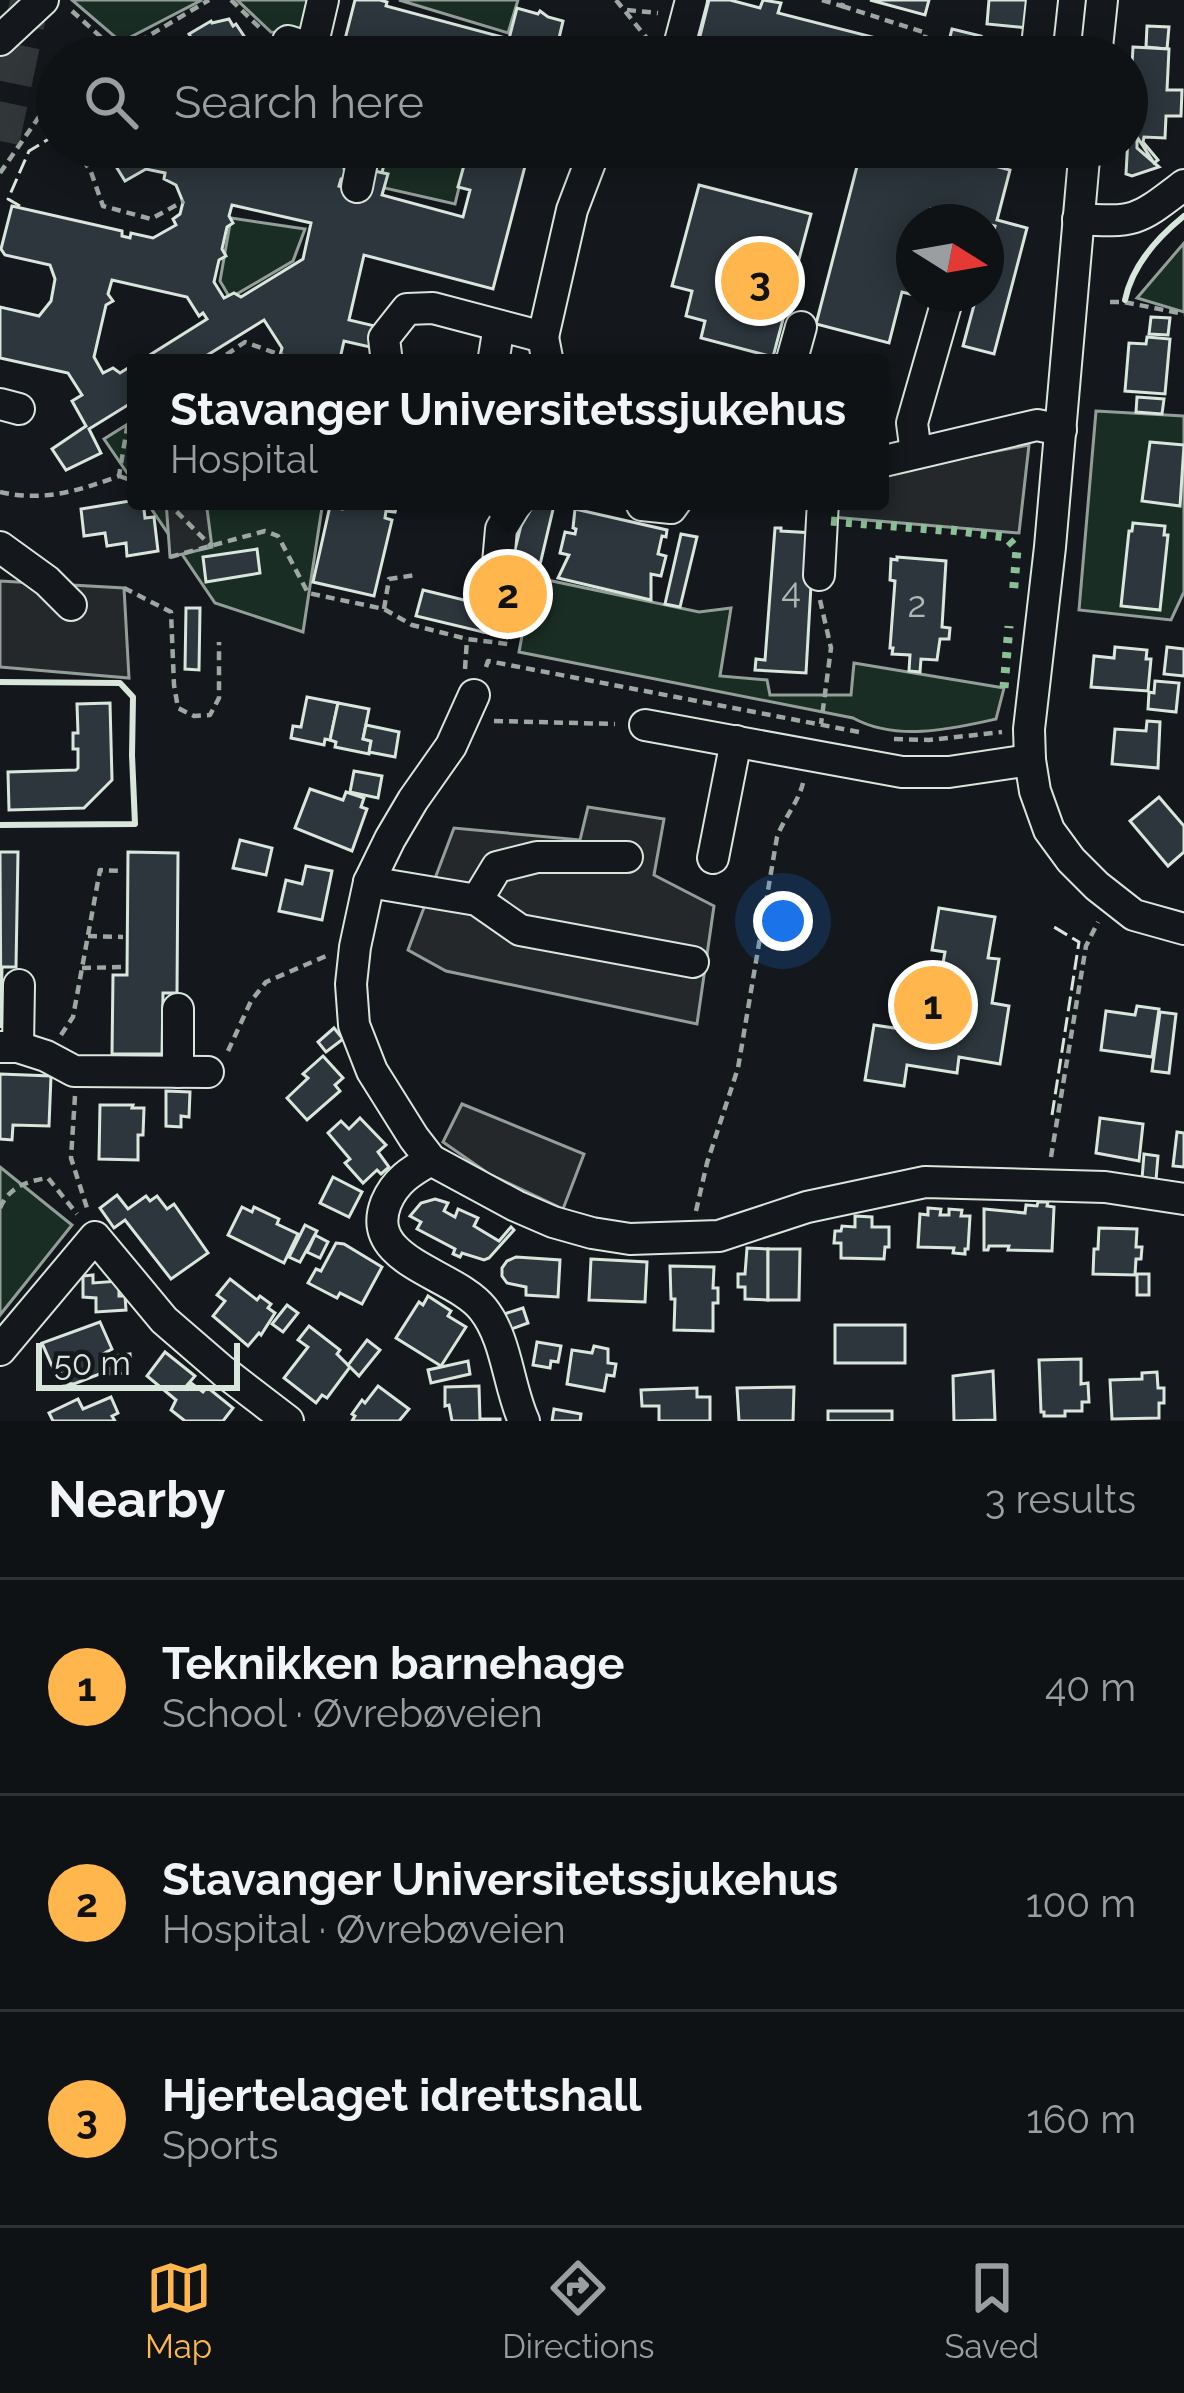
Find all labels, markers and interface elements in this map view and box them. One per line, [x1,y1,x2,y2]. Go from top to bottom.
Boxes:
search box [36,36,1148,168]
icon: search [78,69,144,135]
text: Search here [174,76,424,129]
north arrow [896,204,1004,312]
pin: 3 [721,236,799,326]
popup [127,354,889,510]
text: Stavanger Universitetssjukehus [170,383,846,436]
text: Hospital [170,436,318,482]
pin: 2 [469,549,547,639]
house number: 4 [781,569,801,611]
house number: 2 [908,583,926,625]
your location [753,891,813,951]
pin: 1 [894,960,972,1050]
scale bar [36,1337,240,1390]
text: 50 m [54,1344,131,1383]
text: Nearby [48,1469,225,1529]
text: 3 results [985,1476,1136,1522]
text: Teknikken barnehage [162,1637,625,1690]
text: 1 [77,1664,97,1710]
text: 40 m [1045,1664,1136,1710]
text: School · Øvrebøveien [162,1690,543,1736]
text: Stavanger Universitetssjukehus [162,1853,838,1906]
text: 2 [76,1880,98,1926]
text: 100 m [1026,1880,1136,1926]
text: Hospital · Øvrebøveien [162,1906,566,1952]
text: Hjertelaget idrettshall [162,2069,642,2122]
text: 3 [76,2096,98,2142]
text: 160 m [1026,2096,1136,2142]
text: Sports [162,2122,279,2168]
tab: Map [145,2255,212,2366]
tab: Directions [502,2255,655,2366]
tab: Saved [945,2255,1039,2366]

